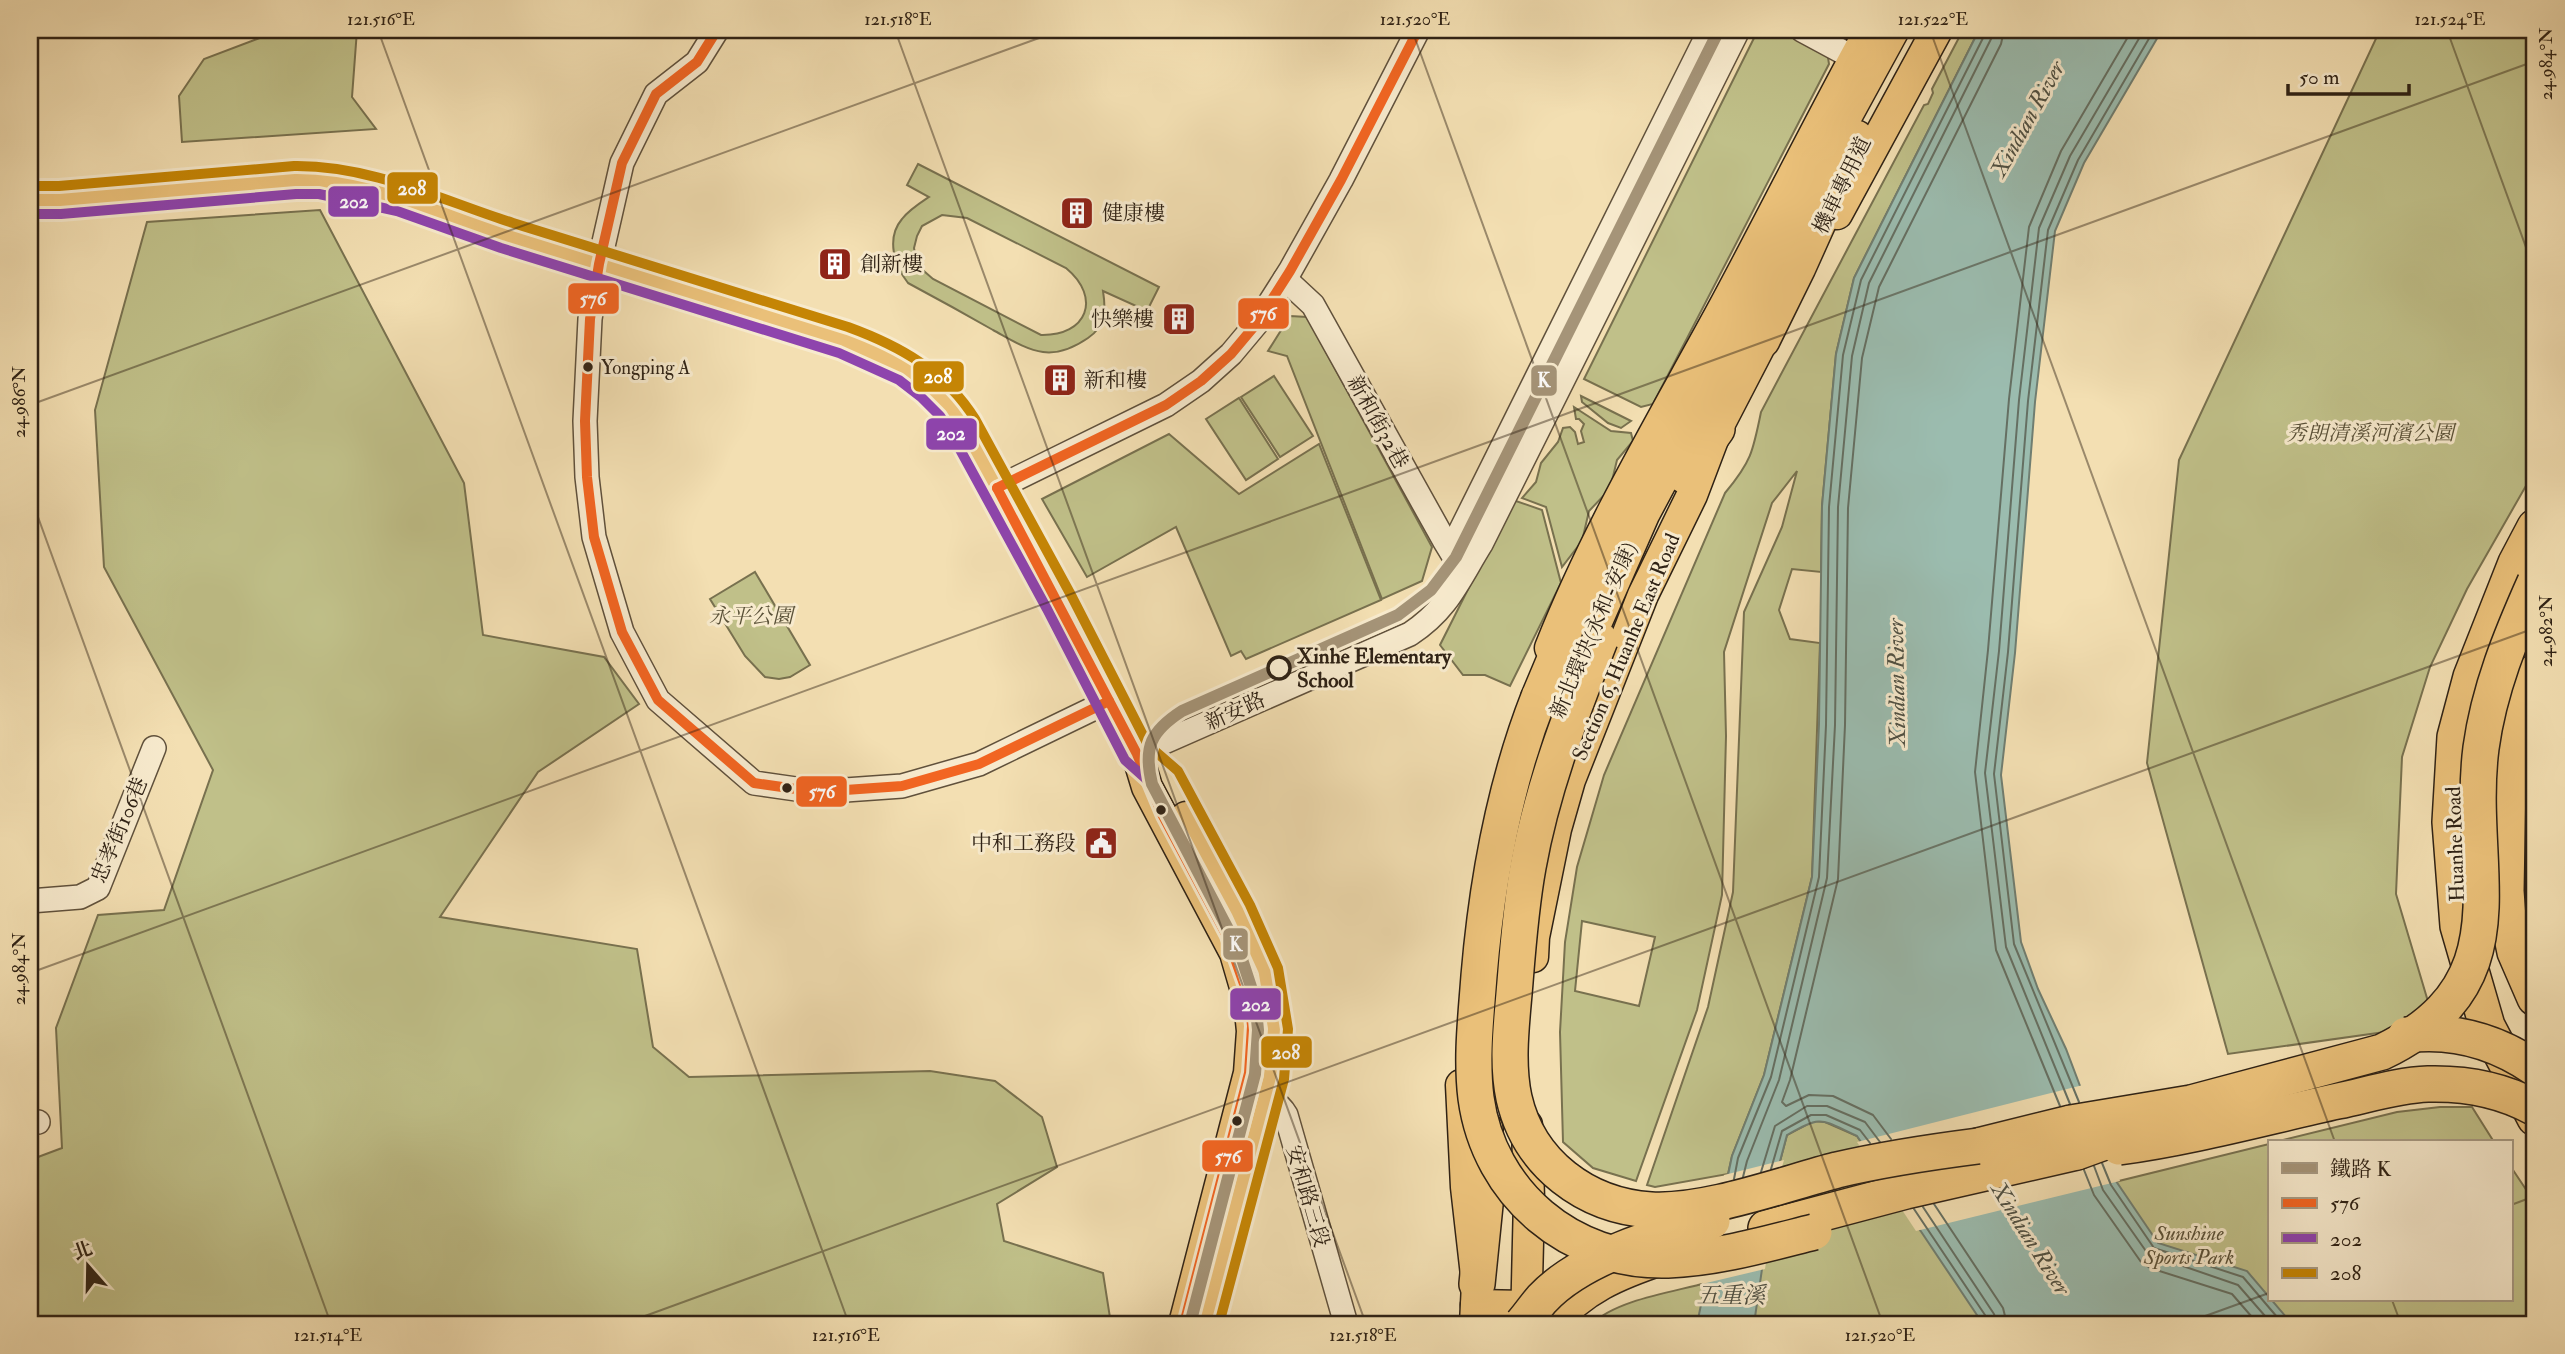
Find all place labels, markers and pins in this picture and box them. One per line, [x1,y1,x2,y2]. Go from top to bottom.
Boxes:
building icon: 健康樓 [1058,194,1096,232]
place label: 健康樓 [1102,200,1165,227]
building icon: 創新樓 [816,245,854,283]
place label: 創新樓 [860,251,923,278]
building icon: 快樂樓 [1160,300,1198,338]
place label: 快樂樓 [1091,306,1154,333]
place label: Yongping A [601,356,690,381]
marker: Yongping A [581,360,595,374]
building icon: 新和樓 [1041,361,1079,399]
place label: 新和樓 [1084,367,1147,394]
place label: Xinhe Elementary School [1297,643,1452,694]
marker: Xinhe Elementary School [1267,656,1291,680]
unlabelled marker [780,781,794,795]
unlabelled marker [1154,803,1168,817]
public building icon: 中和工務段 [1082,824,1120,862]
place label: 中和工務段 [971,830,1076,857]
unlabelled marker [1230,1114,1244,1128]

